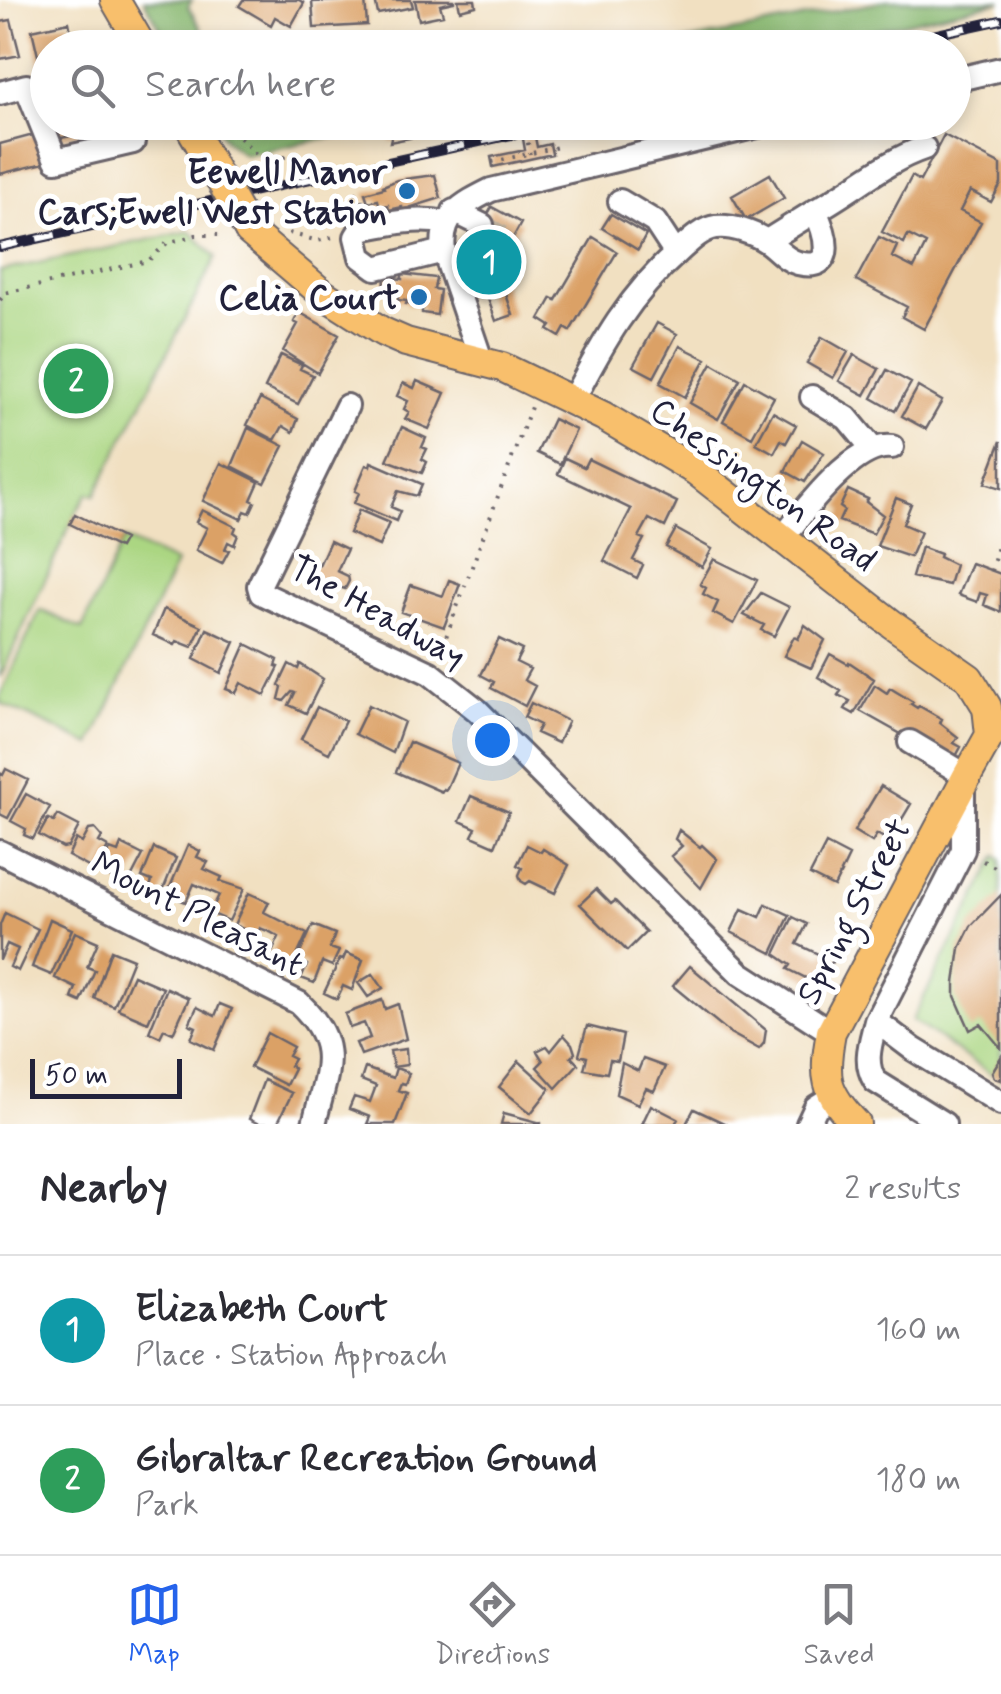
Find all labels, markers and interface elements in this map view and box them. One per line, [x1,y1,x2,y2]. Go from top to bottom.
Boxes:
search box [30,30,971,140]
icon: search [65,58,120,113]
text: Search here [145,61,336,110]
place label: Eewell Manor Cars;Ewell West Station [38,150,388,236]
marker: Eewell Manor Cars;Ewell West Station [396,180,418,202]
pin: 1 [456,224,522,300]
place label: Celia Court [219,276,399,322]
marker: Celia Court [408,286,430,308]
pin: 2 [44,344,108,418]
street label: Chessington Road [639,388,885,586]
street label: The Headway [281,545,474,680]
your location [467,715,518,766]
street label: Spring Street [786,811,927,1015]
street label: Mount Pleasant [83,841,311,988]
scale bar [30,1054,182,1098]
text: 50 m [45,1058,108,1095]
text: Nearby [40,1162,168,1217]
text: 2 results [844,1168,961,1210]
text: Elizabeth Court [135,1285,388,1334]
text: 1 [65,1309,80,1351]
text: 160 m [876,1309,961,1351]
text: Place · Station Approach [135,1334,447,1376]
text: Gibraltar Recreation Ground [135,1435,597,1484]
text: 2 [65,1459,80,1501]
text: 180 m [876,1459,961,1501]
text: Park [135,1484,199,1526]
tab: Map [127,1577,182,1674]
tab: Directions [435,1577,550,1674]
tab: Saved [804,1577,874,1674]

